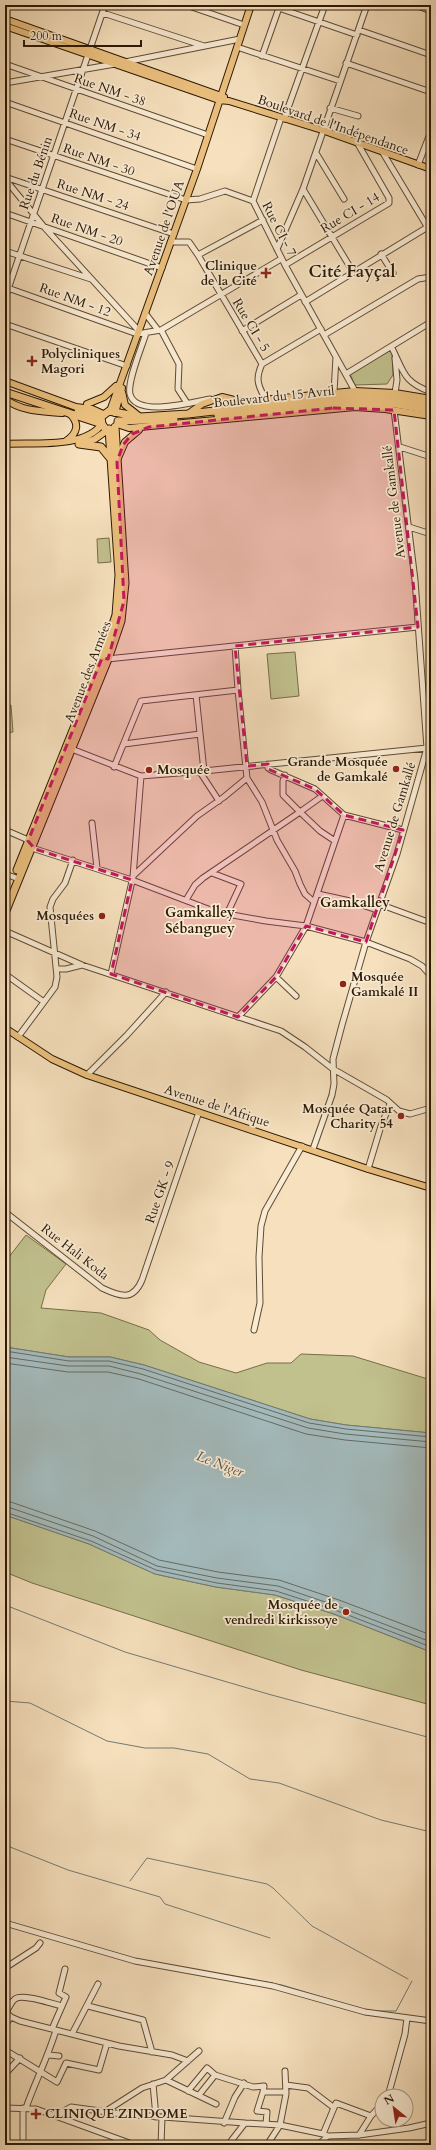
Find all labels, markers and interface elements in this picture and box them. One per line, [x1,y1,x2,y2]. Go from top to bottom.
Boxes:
scale bar [24,22,141,48]
text: 200 m [30,28,63,44]
street label: Rue NM - 38 [72,69,148,111]
street label: Boulevard de l'Indépendance [255,91,411,159]
street label: Rue NM - 34 [67,104,144,146]
street label: Rue du Bénin [15,133,57,212]
street label: Rue NM - 30 [61,139,138,181]
street label: Rue NM - 24 [55,175,132,215]
street label: Avenue de l'OUA [139,177,189,278]
street label: Rue CI - 14 [317,188,383,238]
street label: Rue CI - 7 [258,198,301,260]
street label: Rue NM - 20 [49,209,126,251]
place label: Clinique de la Cité [201,257,257,290]
district label: Cité Fayçal [309,260,395,283]
marker: Clinique de la Cité [260,267,272,279]
street label: Rue NM - 12 [37,279,114,321]
street label: Rue CI - 5 [228,295,274,355]
place label: Polycliniques Magori [41,345,120,378]
marker: Polycliniques Magori [26,355,38,367]
street label: Boulevard du 15 Avril [213,382,336,412]
street label: Avenue de Gamkallé [378,444,410,560]
street label: Avenue des Armées [60,619,116,725]
place label: Grande Mosquée de Gamkalé [288,753,388,786]
street label: Avenue de Gamkallé [370,760,420,874]
place label: Mosquée [157,761,210,779]
marker: Grande Mosquée de Gamkalé [391,764,401,774]
marker: Mosquée [144,765,154,775]
district label: Gamkalley [320,893,390,912]
district label: Gamkalley Sébanguey [165,903,235,938]
place label: Mosquées [36,907,94,925]
marker: Mosquées [97,911,107,921]
place label: Mosquée Gamkalé II [351,968,418,1001]
marker: Mosquée Gamkalé II [338,979,348,989]
street label: Avenue de l'Afrique [162,1080,272,1132]
place label: Mosquée Qatar Charity 54 [302,1100,394,1133]
marker: Mosquée Qatar Charity 54 [396,1111,406,1121]
street label: Rue GK - 9 [141,1158,179,1226]
street label: Rue Hali Koda [37,1220,113,1284]
water label: Le Niger [194,1446,247,1482]
place label: Mosquée de vendredi kirkissoye [225,1596,338,1629]
marker: Mosquée de vendredi kirkissoye [341,1607,351,1617]
north arrow [374,2088,414,2128]
text: N [381,2091,398,2109]
place label: CLINIQUE ZINDOME [45,2105,188,2123]
marker: CLINIQUE ZINDOME [30,2108,42,2120]

